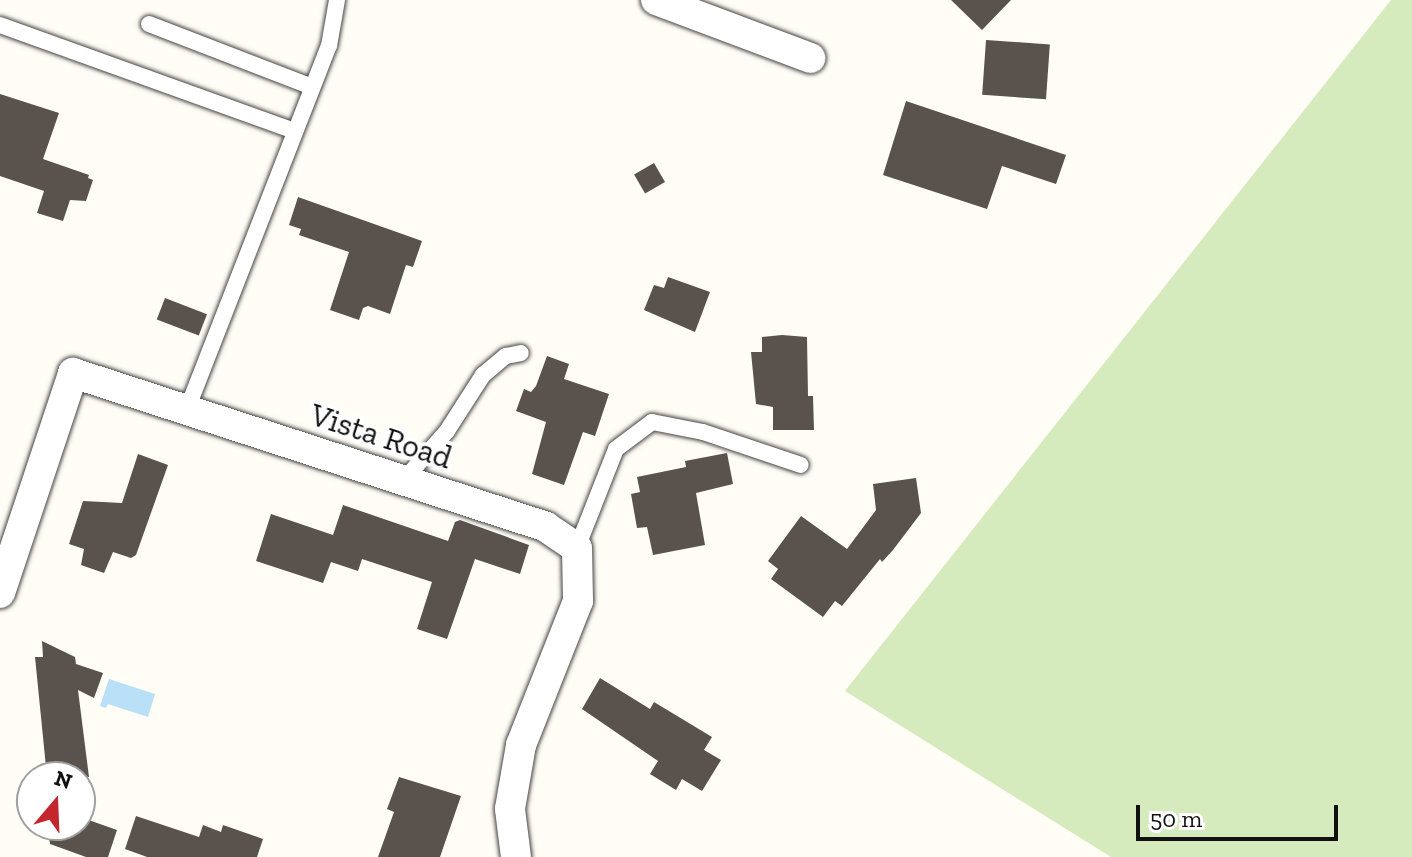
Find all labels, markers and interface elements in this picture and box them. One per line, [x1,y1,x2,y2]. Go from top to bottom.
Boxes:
street label: Vista Road [305,395,457,477]
north arrow [16,761,96,841]
text: N [51,764,76,795]
scale bar [1140,789,1342,839]
text: 50 m [1150,804,1202,833]

